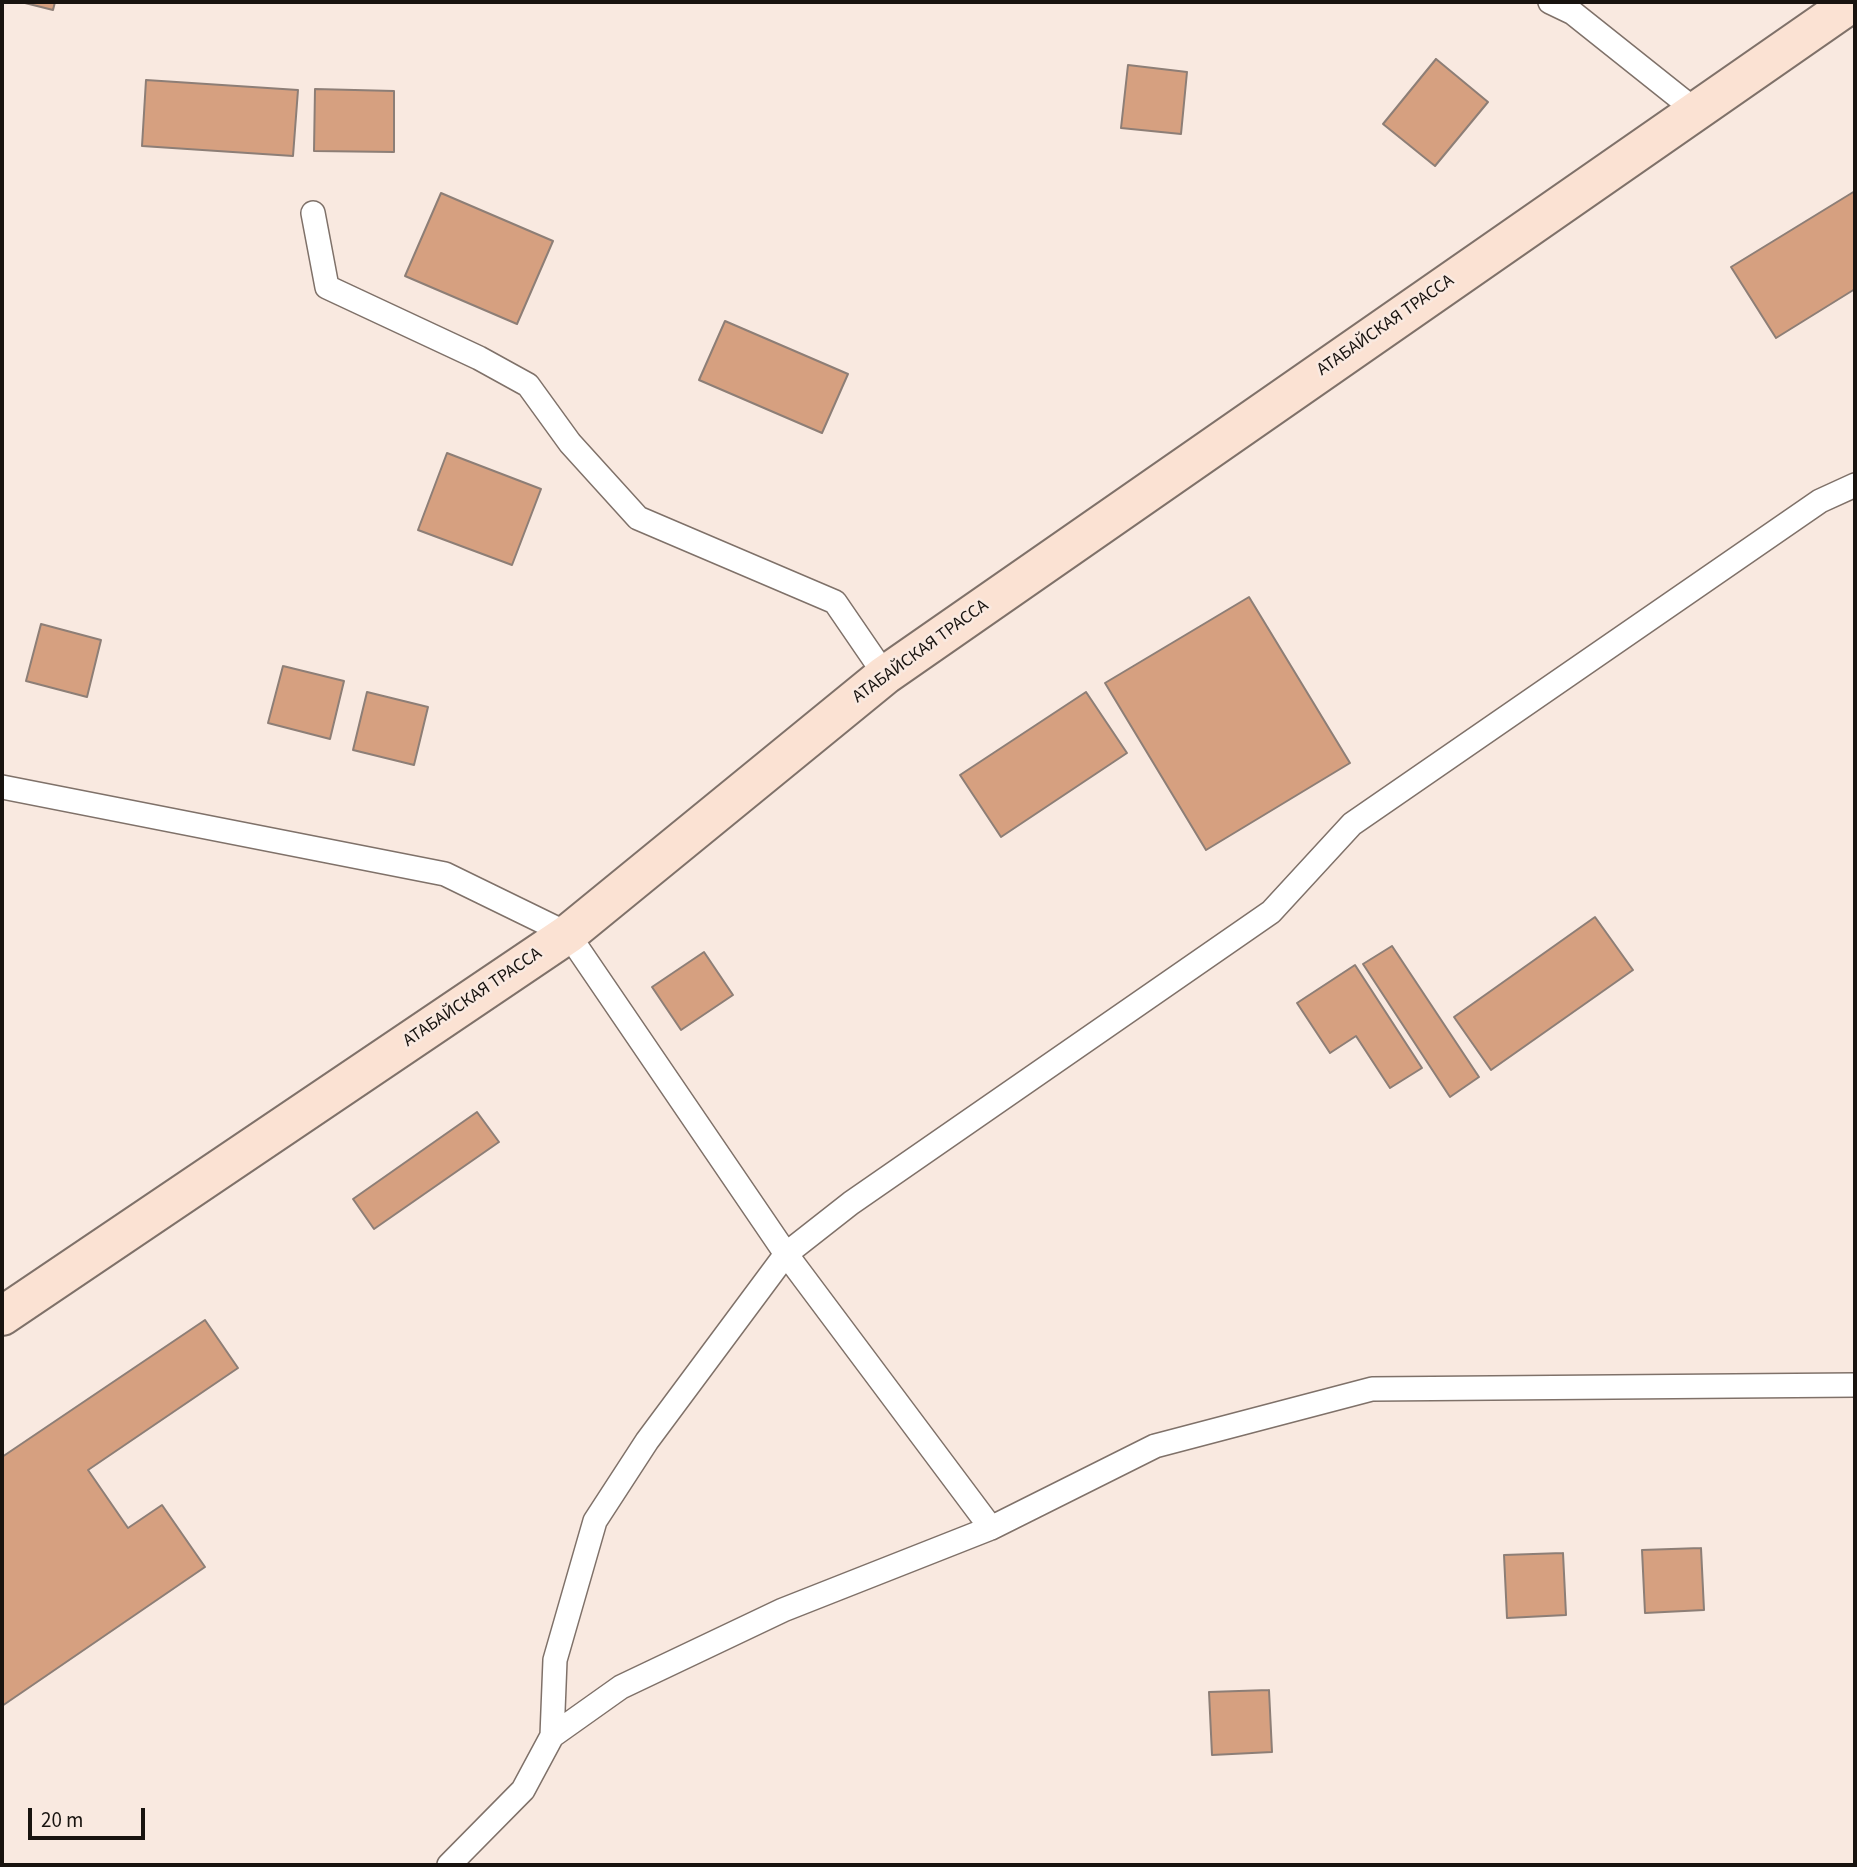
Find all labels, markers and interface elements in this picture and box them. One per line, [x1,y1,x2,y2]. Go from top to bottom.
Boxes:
street label: АТАБАЙСКАЯ ТРАССА [1313,271,1459,381]
street label: АТАБАЙСКАЯ ТРАССА [849,596,993,708]
street label: АТАБАЙСКАЯ ТРАССА [400,944,546,1052]
scale bar [32,1794,149,1838]
text: 20 m [41,1805,83,1835]

